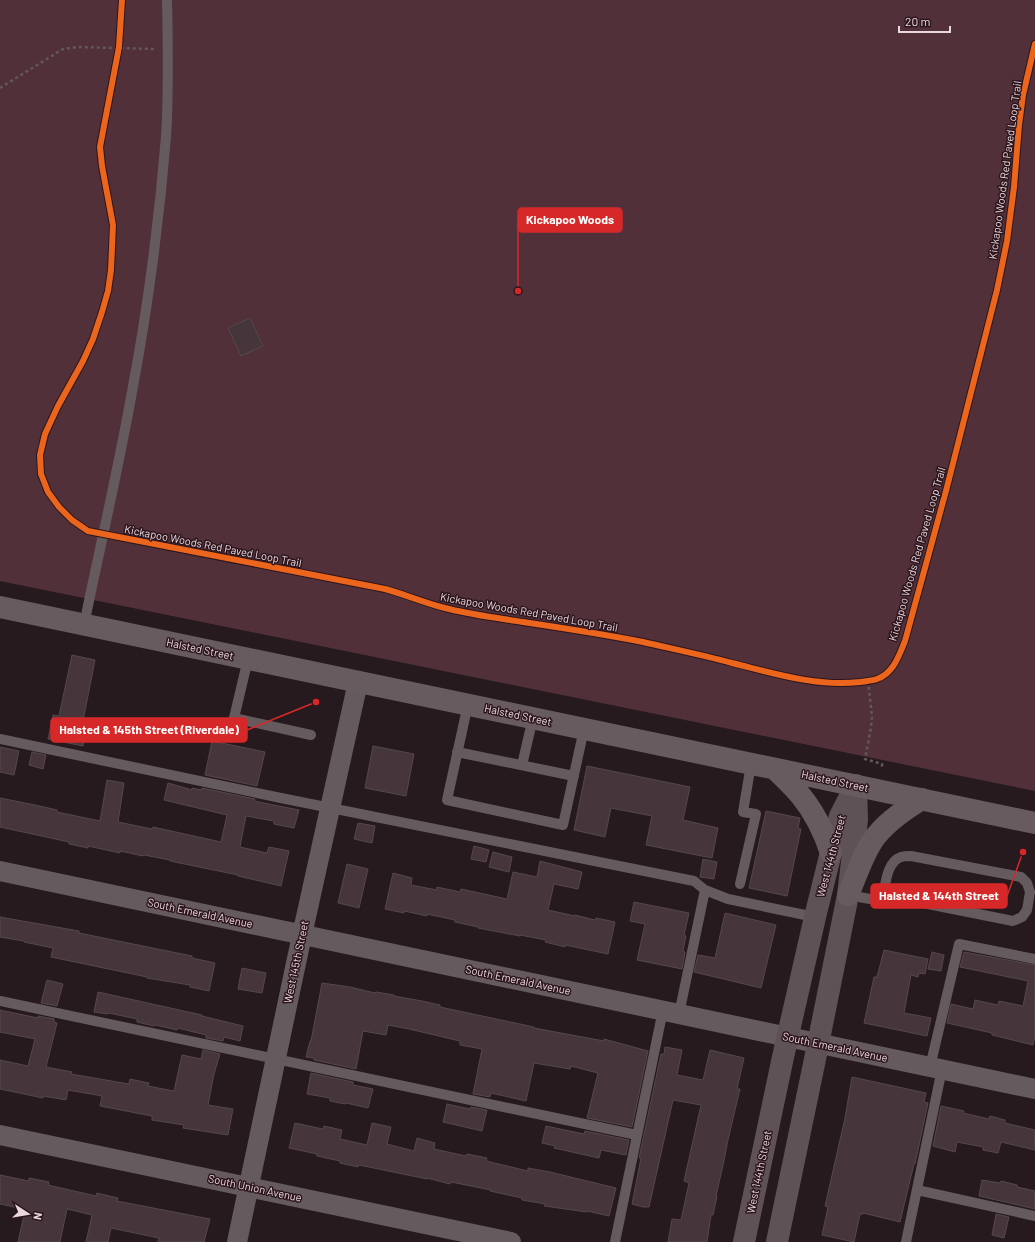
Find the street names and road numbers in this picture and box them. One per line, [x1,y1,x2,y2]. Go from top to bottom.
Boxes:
street label: Kickapoo Woods Red Paved Loop Trail [986,80,1023,260]
street label: Kickapoo Woods Red Paved Loop Trail [885,466,948,642]
street label: Kickapoo Woods Red Paved Loop Trail [123,522,303,569]
street label: Kickapoo Woods Red Paved Loop Trail [439,589,619,634]
street label: Halsted Street [165,635,235,662]
street label: Halsted Street [483,701,553,728]
street label: Halsted Street [800,767,870,794]
street label: West 144th Street [813,813,848,898]
street label: South Emerald Avenue [146,895,254,930]
street label: West 145th Street [280,919,311,1004]
street label: South Emerald Avenue [464,962,572,997]
street label: South Emerald Avenue [781,1029,889,1064]
street label: West 144th Street [743,1129,774,1215]
street label: South Union Avenue [207,1171,303,1204]

